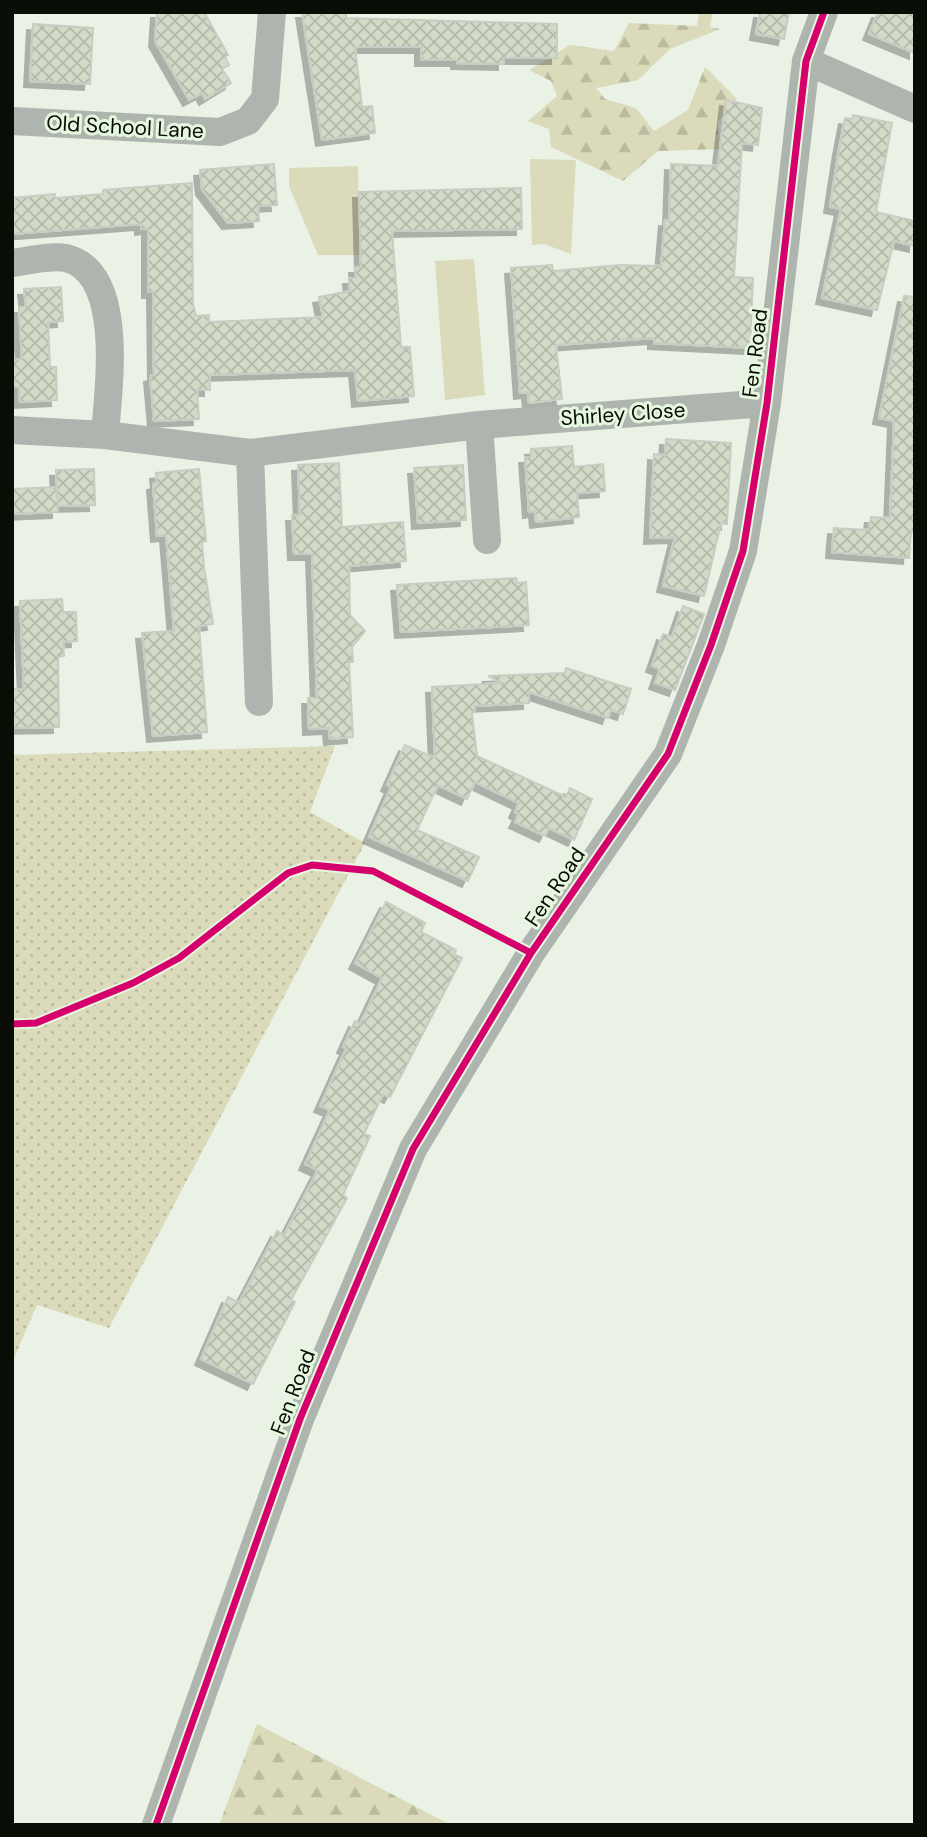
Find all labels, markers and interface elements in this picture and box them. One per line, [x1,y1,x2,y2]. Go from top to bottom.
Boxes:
street label: Old School Lane [46,109,204,145]
street label: Fen Road [736,307,774,399]
street label: Shirley Close [560,396,686,432]
street label: Fen Road [518,842,592,932]
street label: Fen Road [264,1345,322,1439]

